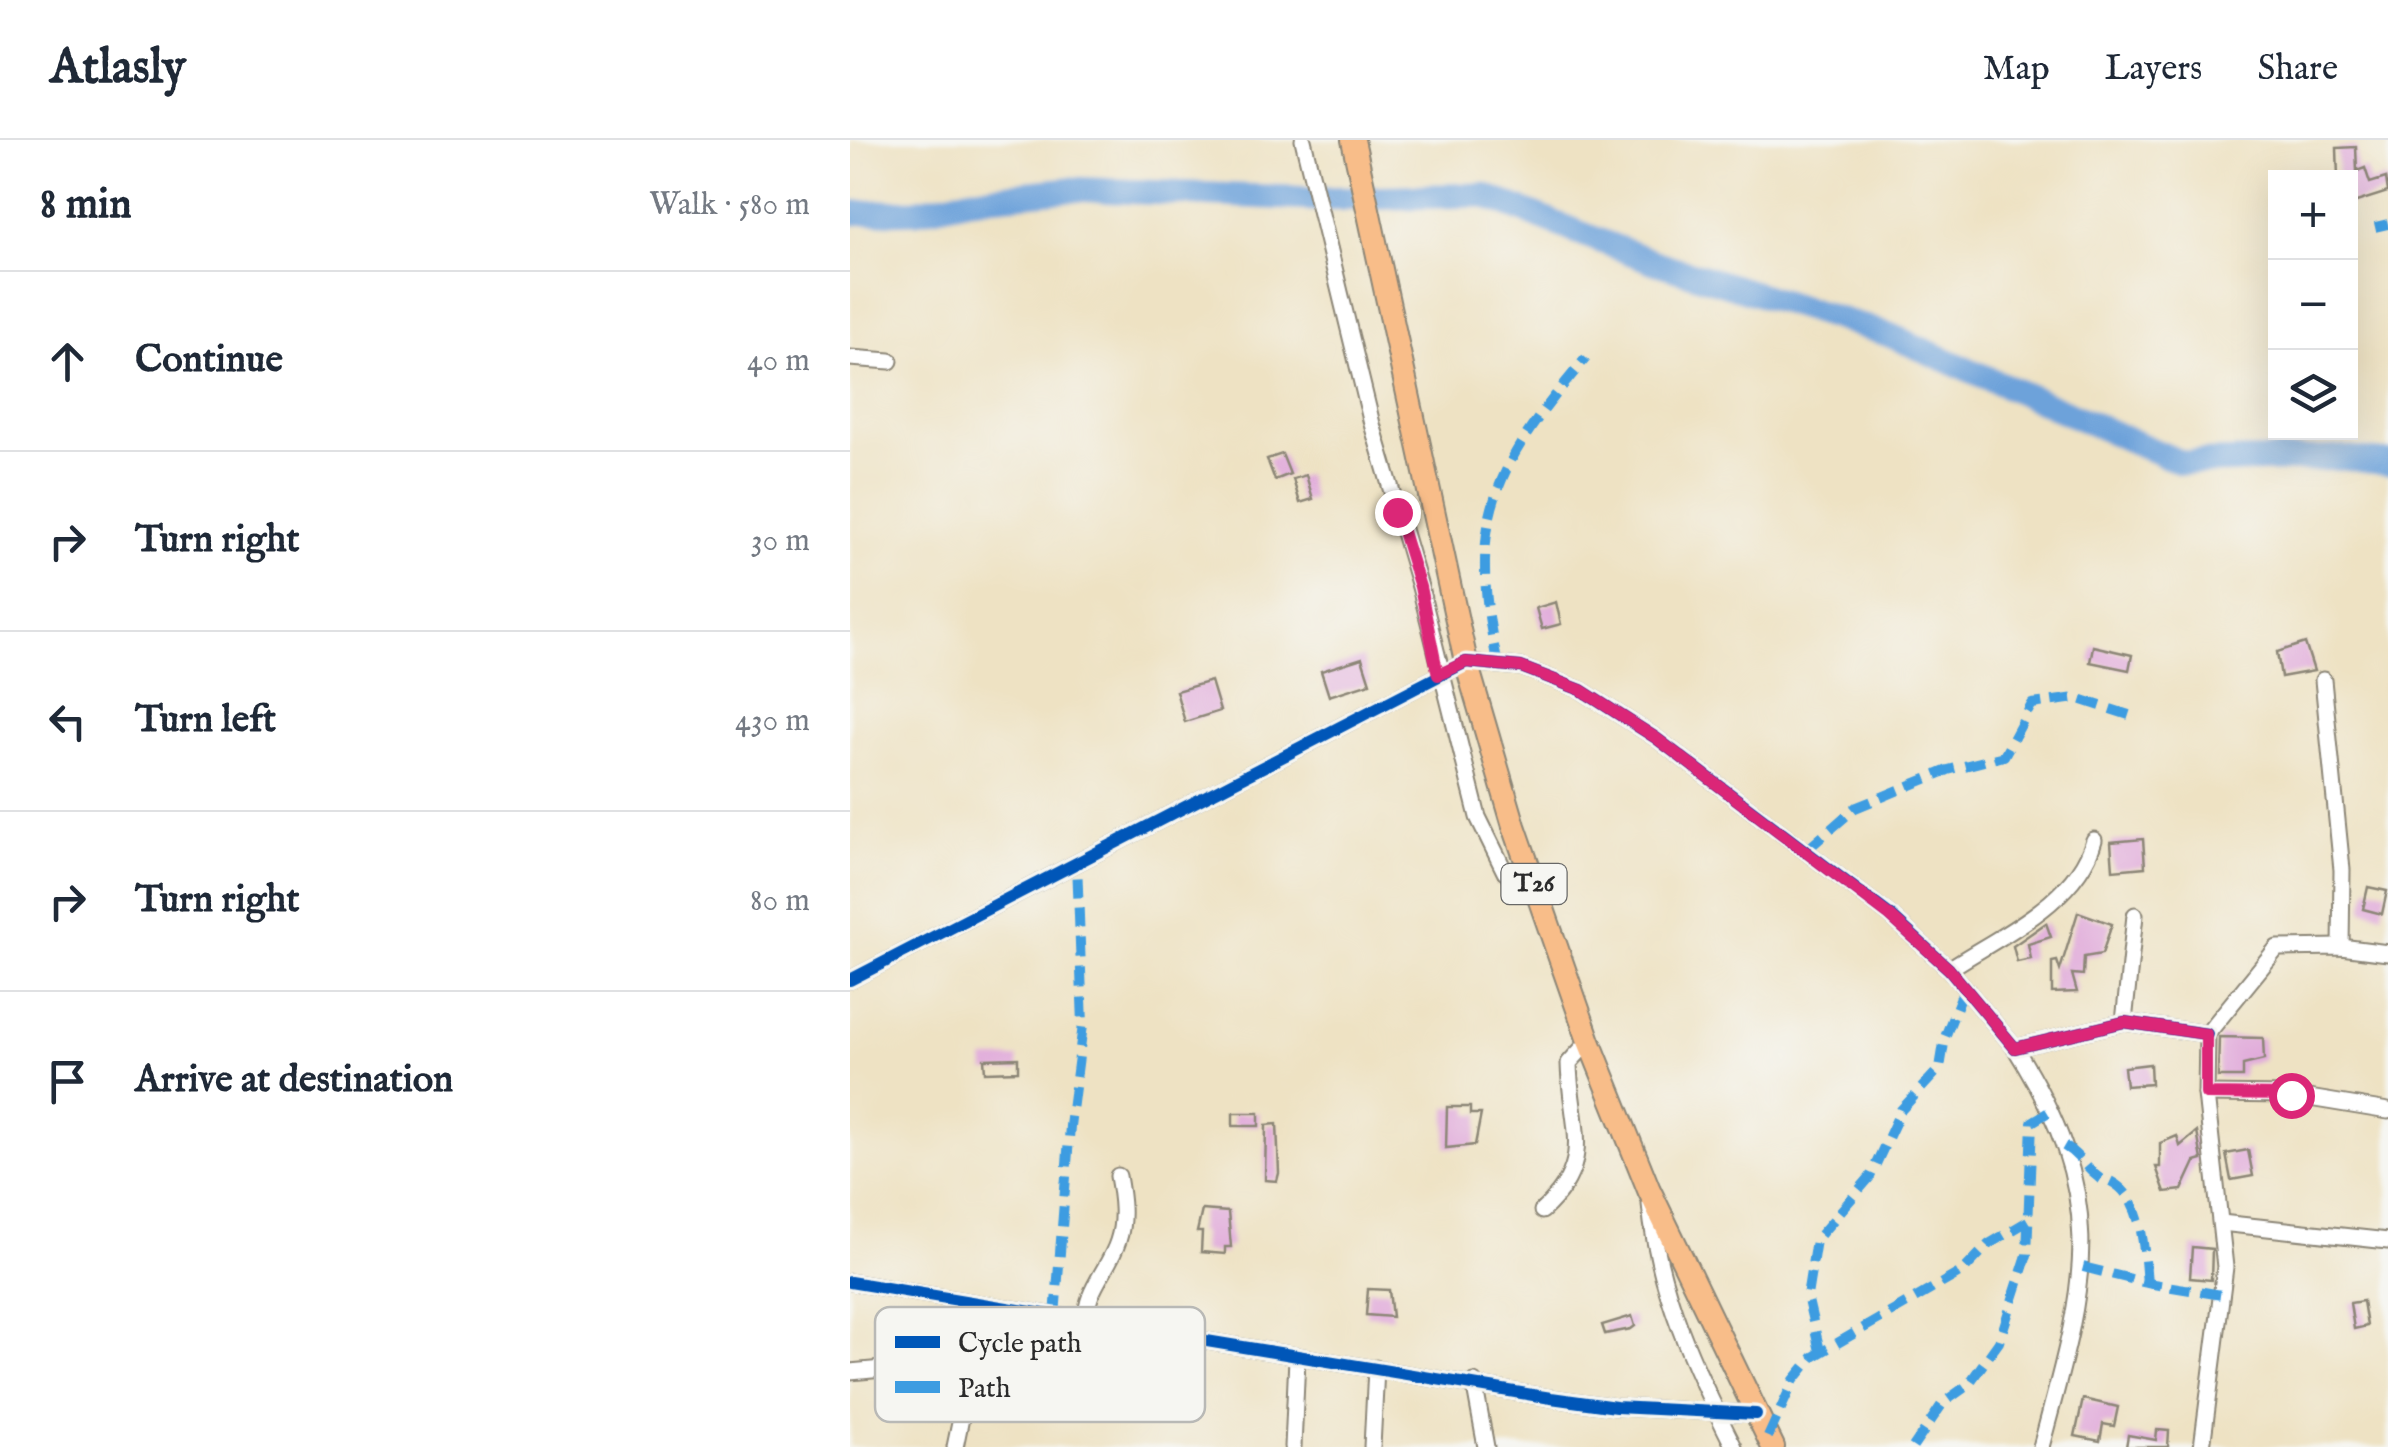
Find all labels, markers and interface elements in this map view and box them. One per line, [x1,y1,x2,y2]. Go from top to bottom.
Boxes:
text: Atlasly [50,39,186,99]
text: Map [1983,47,2050,92]
text: Layers [2105,47,2202,92]
text: Share [2257,47,2338,92]
map controls [2268,170,2358,440]
button: + [2268,170,2358,260]
text: 8 min [40,179,132,232]
text: Walk · 580 m [649,185,810,226]
button: − [2268,260,2358,350]
icon: ahead [40,334,95,389]
text: Continue [135,337,283,385]
text: 40 m [747,341,810,382]
button: layers [2268,350,2358,440]
route end [1375,490,1421,536]
icon: right [40,514,95,569]
text: Turn right [135,517,299,565]
text: 30 m [751,521,810,562]
icon: left [40,694,95,749]
text: Turn left [135,697,276,745]
text: 430 m [735,701,810,742]
road number: T26 [1502,864,1566,904]
icon: right [40,874,95,929]
text: Turn right [135,877,299,925]
text: 80 m [750,881,810,922]
icon: arrive [40,1054,95,1109]
text: Arrive at destination [135,1057,453,1105]
route start [2269,1073,2315,1119]
legend [875,1307,1205,1422]
text: Cycle path [958,1327,1082,1362]
text: Path [958,1372,1011,1407]

